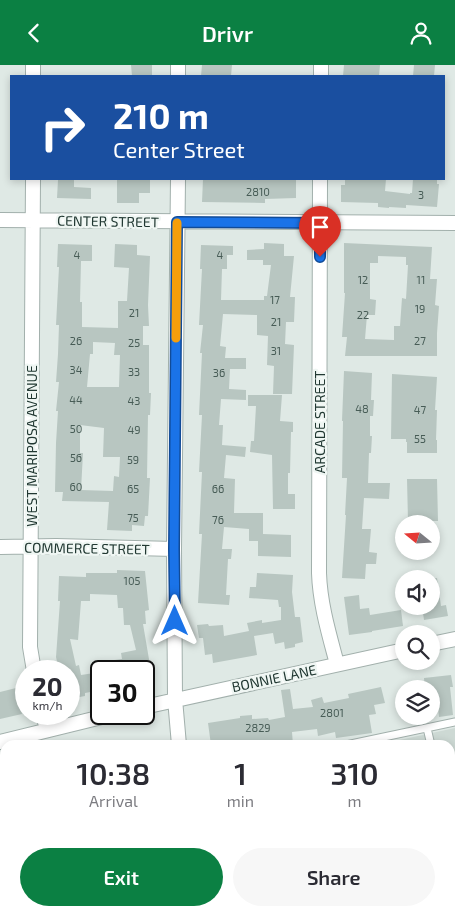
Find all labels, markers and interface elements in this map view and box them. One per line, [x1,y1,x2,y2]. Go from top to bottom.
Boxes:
icon: back [20,19,48,47]
icon: person [407,19,435,47]
text: Drivr [202,20,253,46]
text: 210 m [113,94,209,136]
icon: right [30,95,95,160]
text: Center Street [113,136,245,162]
house number: 2810 [246,185,270,198]
house number: 3 [418,188,424,201]
pin [299,206,341,257]
street label: CENTER STREET [57,212,159,230]
icon: arrive [306,213,334,241]
house number: 4 [74,248,81,261]
house number: 4 [217,248,224,261]
house number: 12 [358,273,368,286]
house number: 11 [417,273,425,286]
house number: 17 [270,293,280,306]
house number: 19 [415,302,425,315]
house number: 21 [129,306,139,319]
house number: 22 [357,308,369,321]
house number: 21 [271,315,281,328]
house number: 26 [70,334,82,347]
house number: 27 [414,334,426,347]
house number: 25 [128,336,140,349]
house number: 31 [271,344,281,357]
house number: 34 [70,363,83,376]
street label: WEST MARIPOSA AVENUE [23,365,40,527]
house number: 33 [128,365,140,378]
house number: 36 [213,366,225,379]
street label: ARCADE STREET [311,371,328,473]
house number: 44 [69,393,83,406]
house number: 43 [128,394,140,407]
house number: 48 [355,402,369,415]
house number: 47 [414,403,427,416]
house number: 50 [70,422,82,435]
house number: 49 [127,423,141,436]
house number: 55 [414,432,426,445]
house number: 56 [70,451,82,464]
house number: 59 [127,453,139,466]
house number: 60 [70,480,82,493]
house number: 65 [127,482,139,495]
house number: 66 [212,482,224,495]
house number: 75 [127,511,139,524]
house number: 76 [212,513,224,526]
north arrow [395,515,440,560]
map controls [395,515,440,725]
street label: COMMERCE STREET [24,538,150,558]
button: sound [395,570,440,615]
house number: 105 [124,574,141,587]
position arrow [148,594,200,646]
button: search [395,625,440,670]
speed limit sign: 30 [90,660,155,725]
street label: BONNIE LANE [230,661,318,695]
text: 20 [32,671,63,701]
button: layers [395,680,440,725]
text: km/h [33,698,62,712]
house number: 2801 [320,706,344,719]
house number: 2829 [245,721,271,734]
text: 10:38 [76,755,150,791]
text: 1 [234,755,247,791]
text: 310 [331,755,379,791]
text: Arrival [89,791,138,810]
text: min [227,791,254,810]
text: m [348,791,362,810]
button: Exit [20,848,223,906]
button: Share [233,848,435,906]

